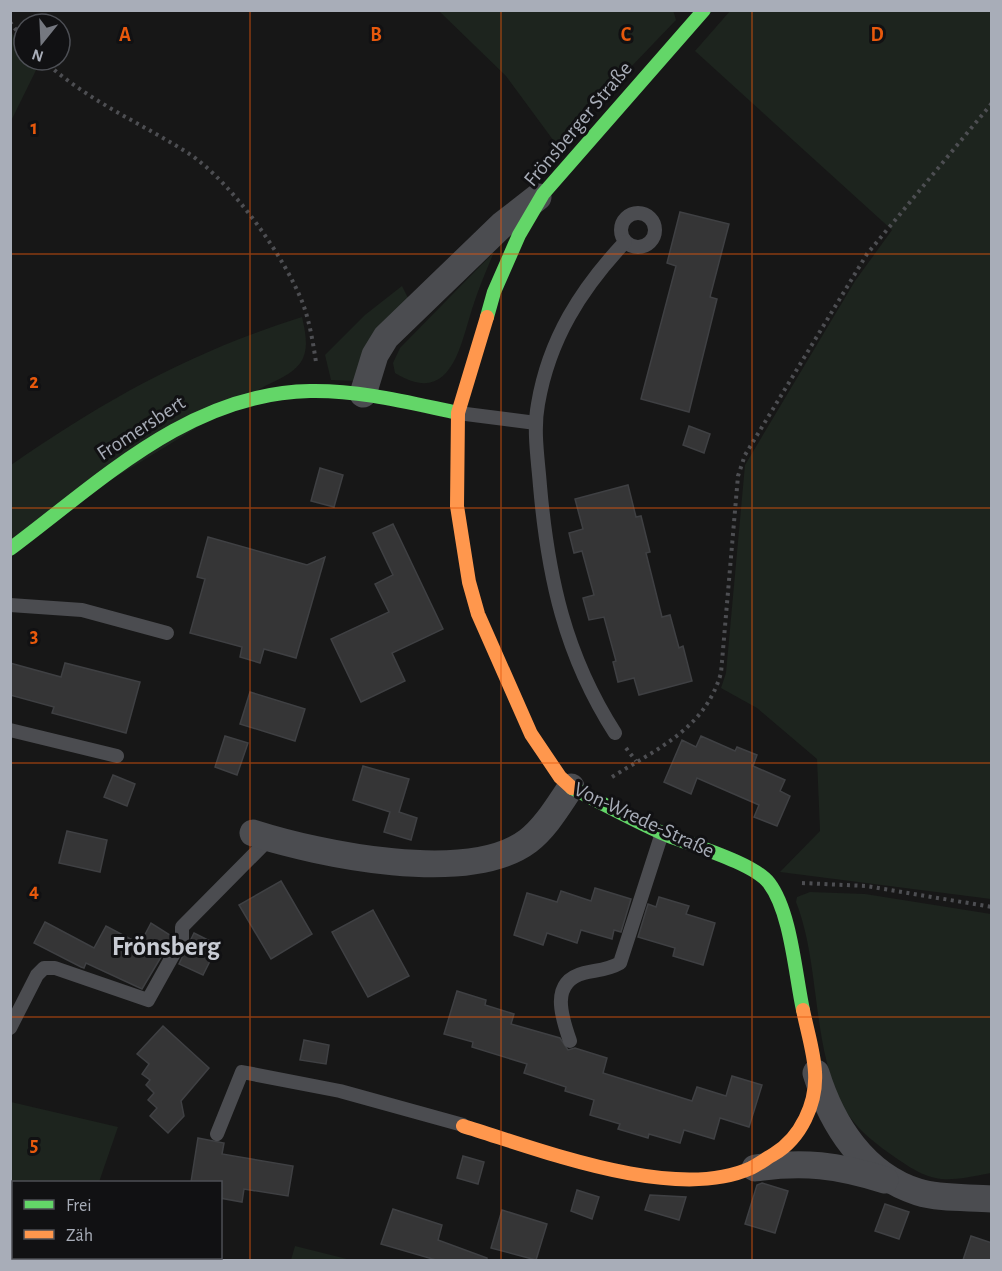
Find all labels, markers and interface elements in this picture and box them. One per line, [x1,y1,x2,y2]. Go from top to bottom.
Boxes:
north arrow [12,12,72,72]
text: A [119,25,131,45]
text: B [370,25,382,45]
text: C [621,25,632,45]
text: D [870,25,884,45]
text: N [30,46,45,65]
street label: Frönsberger Straße [520,58,636,190]
text: 1 [30,118,38,138]
text: 2 [29,372,39,392]
street label: Fromersbert [93,392,189,464]
text: 3 [30,626,38,646]
street label: Von-Wrede-Straße [571,778,717,862]
text: 4 [29,881,39,901]
district label: Frönsberg [112,933,221,960]
text: 5 [30,1135,38,1155]
legend [12,1181,222,1259]
text: Frei [66,1197,92,1215]
text: Zäh [66,1227,93,1245]

